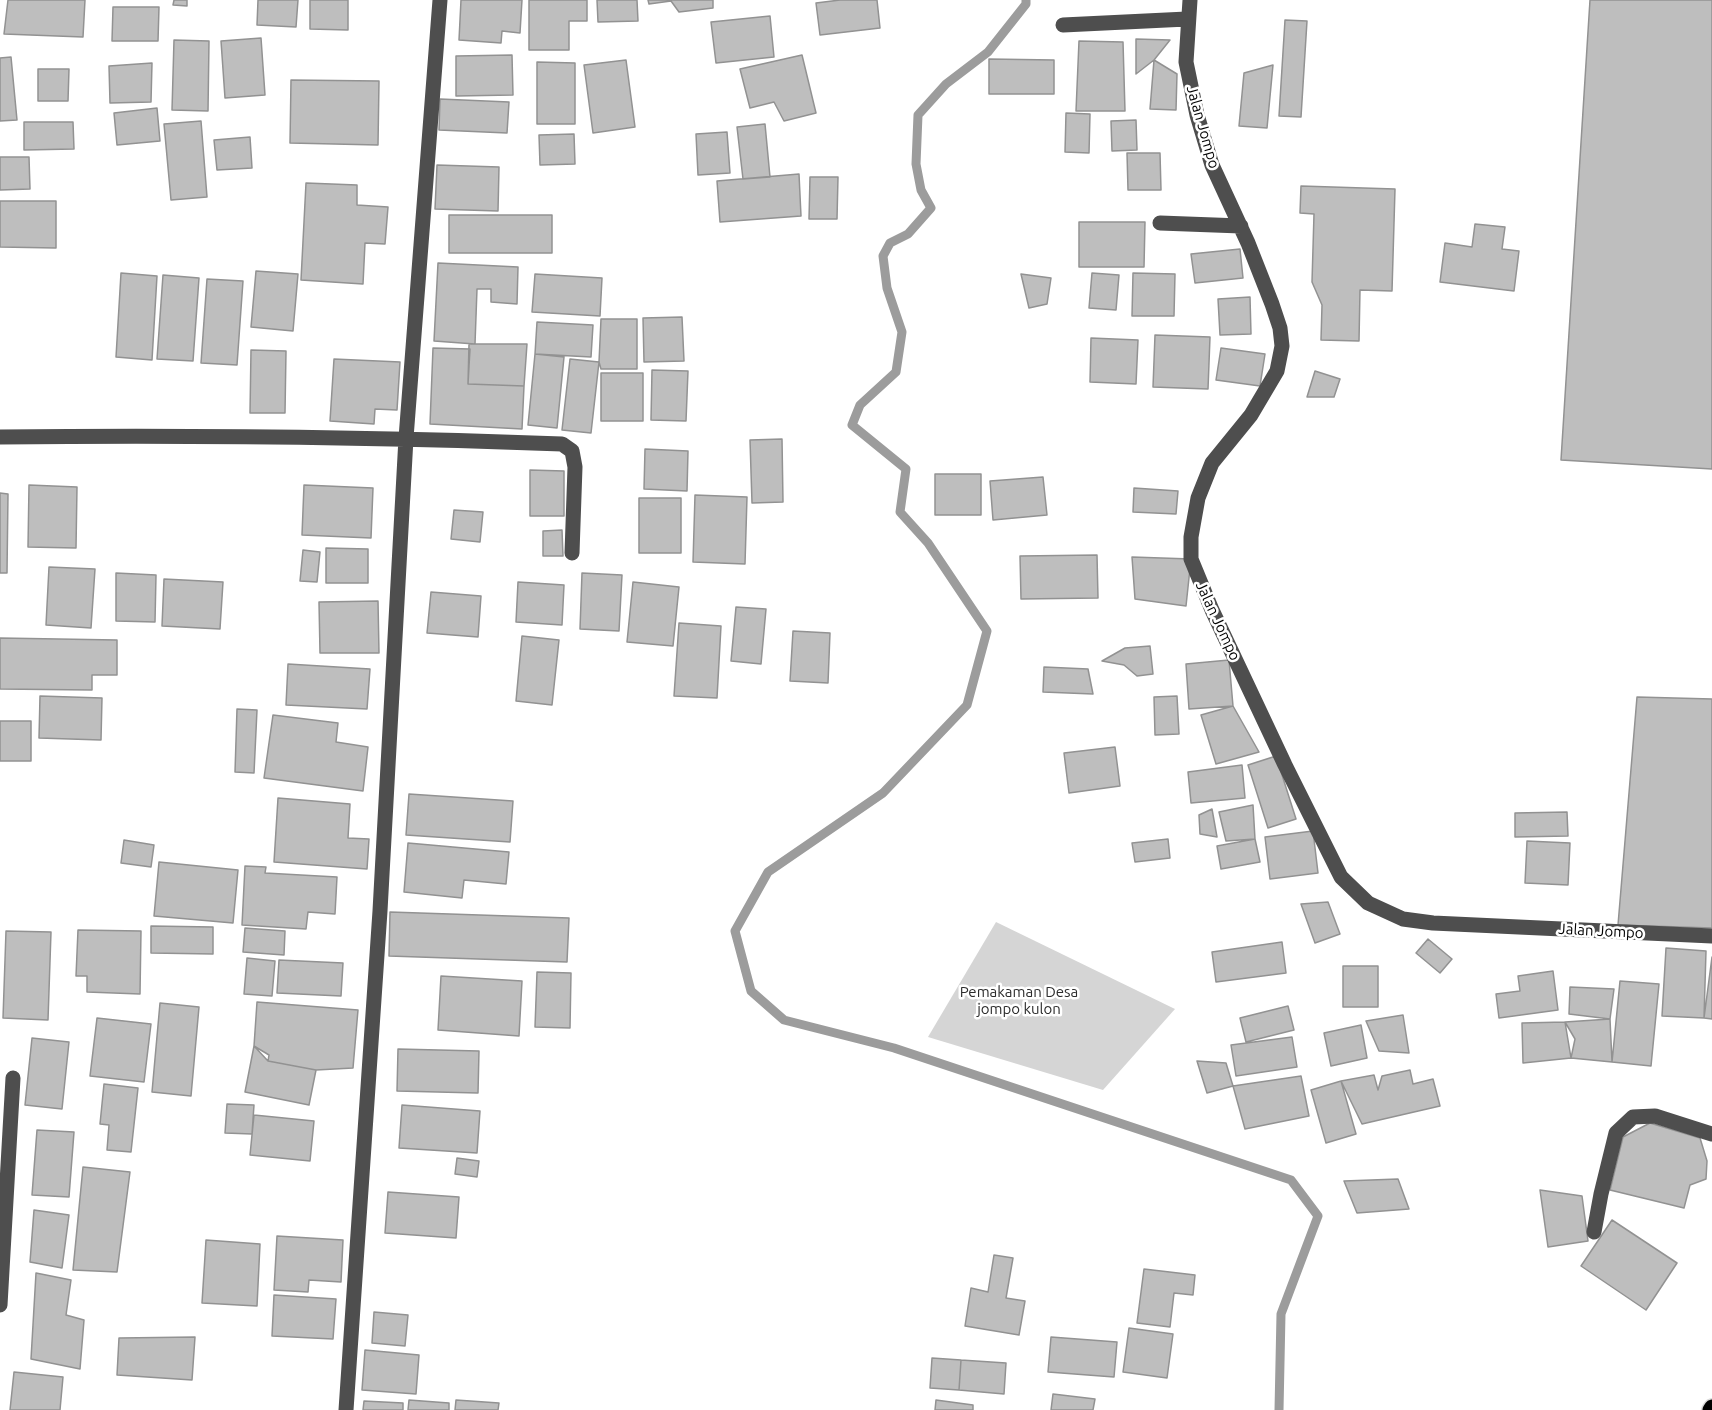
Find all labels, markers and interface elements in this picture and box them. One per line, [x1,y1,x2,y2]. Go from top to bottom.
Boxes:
street label: Jalan Jompo [1183,83,1223,171]
street label: Jalan Jompo [1192,578,1244,664]
street label: Jalan Jompo [1558,920,1644,942]
park label: Pemakaman Desa jompo kulon [960,983,1078,1018]

